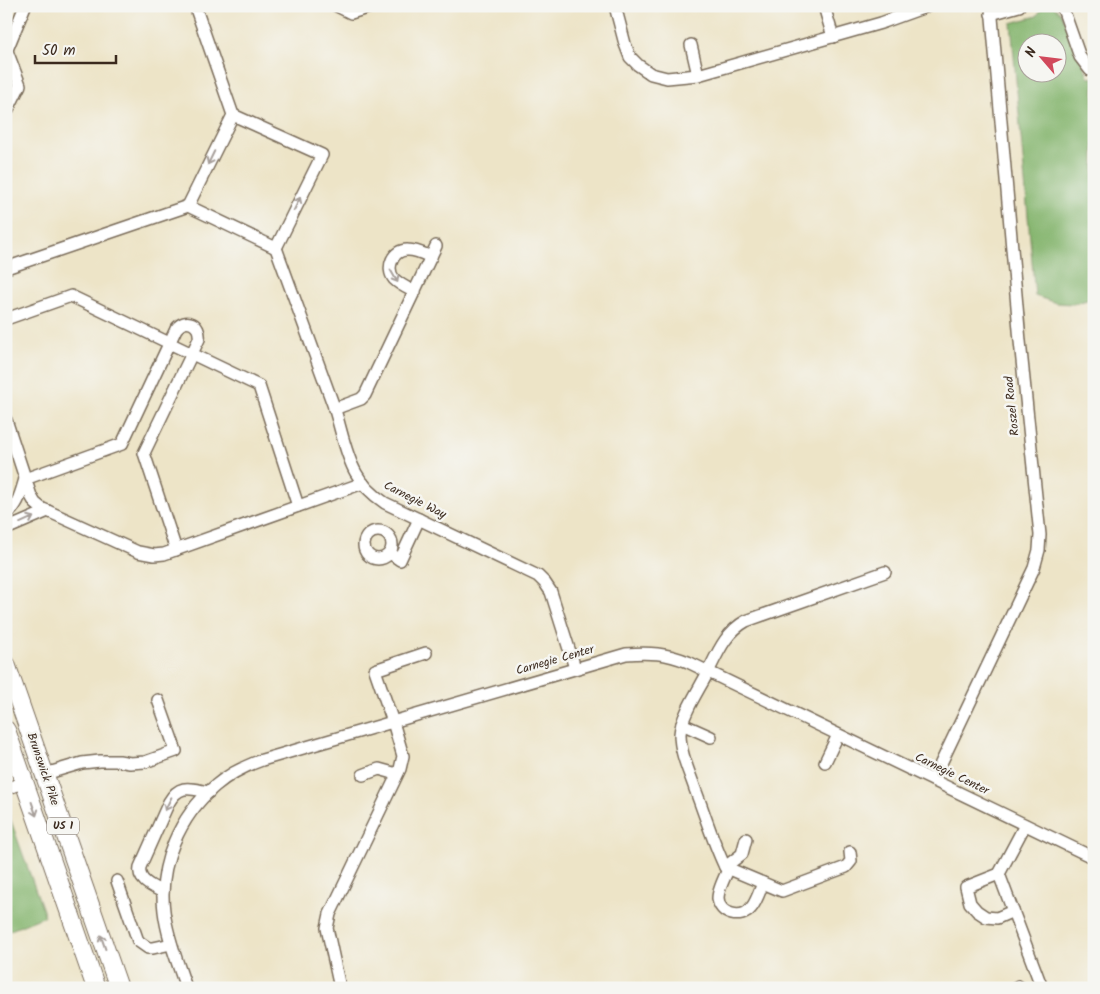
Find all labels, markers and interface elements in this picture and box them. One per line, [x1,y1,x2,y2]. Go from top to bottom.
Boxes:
scale bar [35,32,116,64]
north arrow [1018,32,1068,82]
text: 50 m [42,39,76,63]
text: N [1020,43,1043,61]
one-way arrow [206,150,215,165]
one-way arrow [293,197,302,212]
one-way arrow [389,268,399,283]
street label: Roszel Road [999,374,1025,437]
street label: Carnegie Way [380,476,450,524]
one-way arrow [19,514,34,524]
street label: Carnegie Center [514,640,597,680]
street label: Brunswick Pike [22,730,65,809]
street label: Carnegie Center [912,748,993,801]
one-way arrow [163,797,173,812]
one-way arrow [30,801,39,816]
road number: US 1 [47,818,79,834]
one-way arrow [98,934,107,950]

